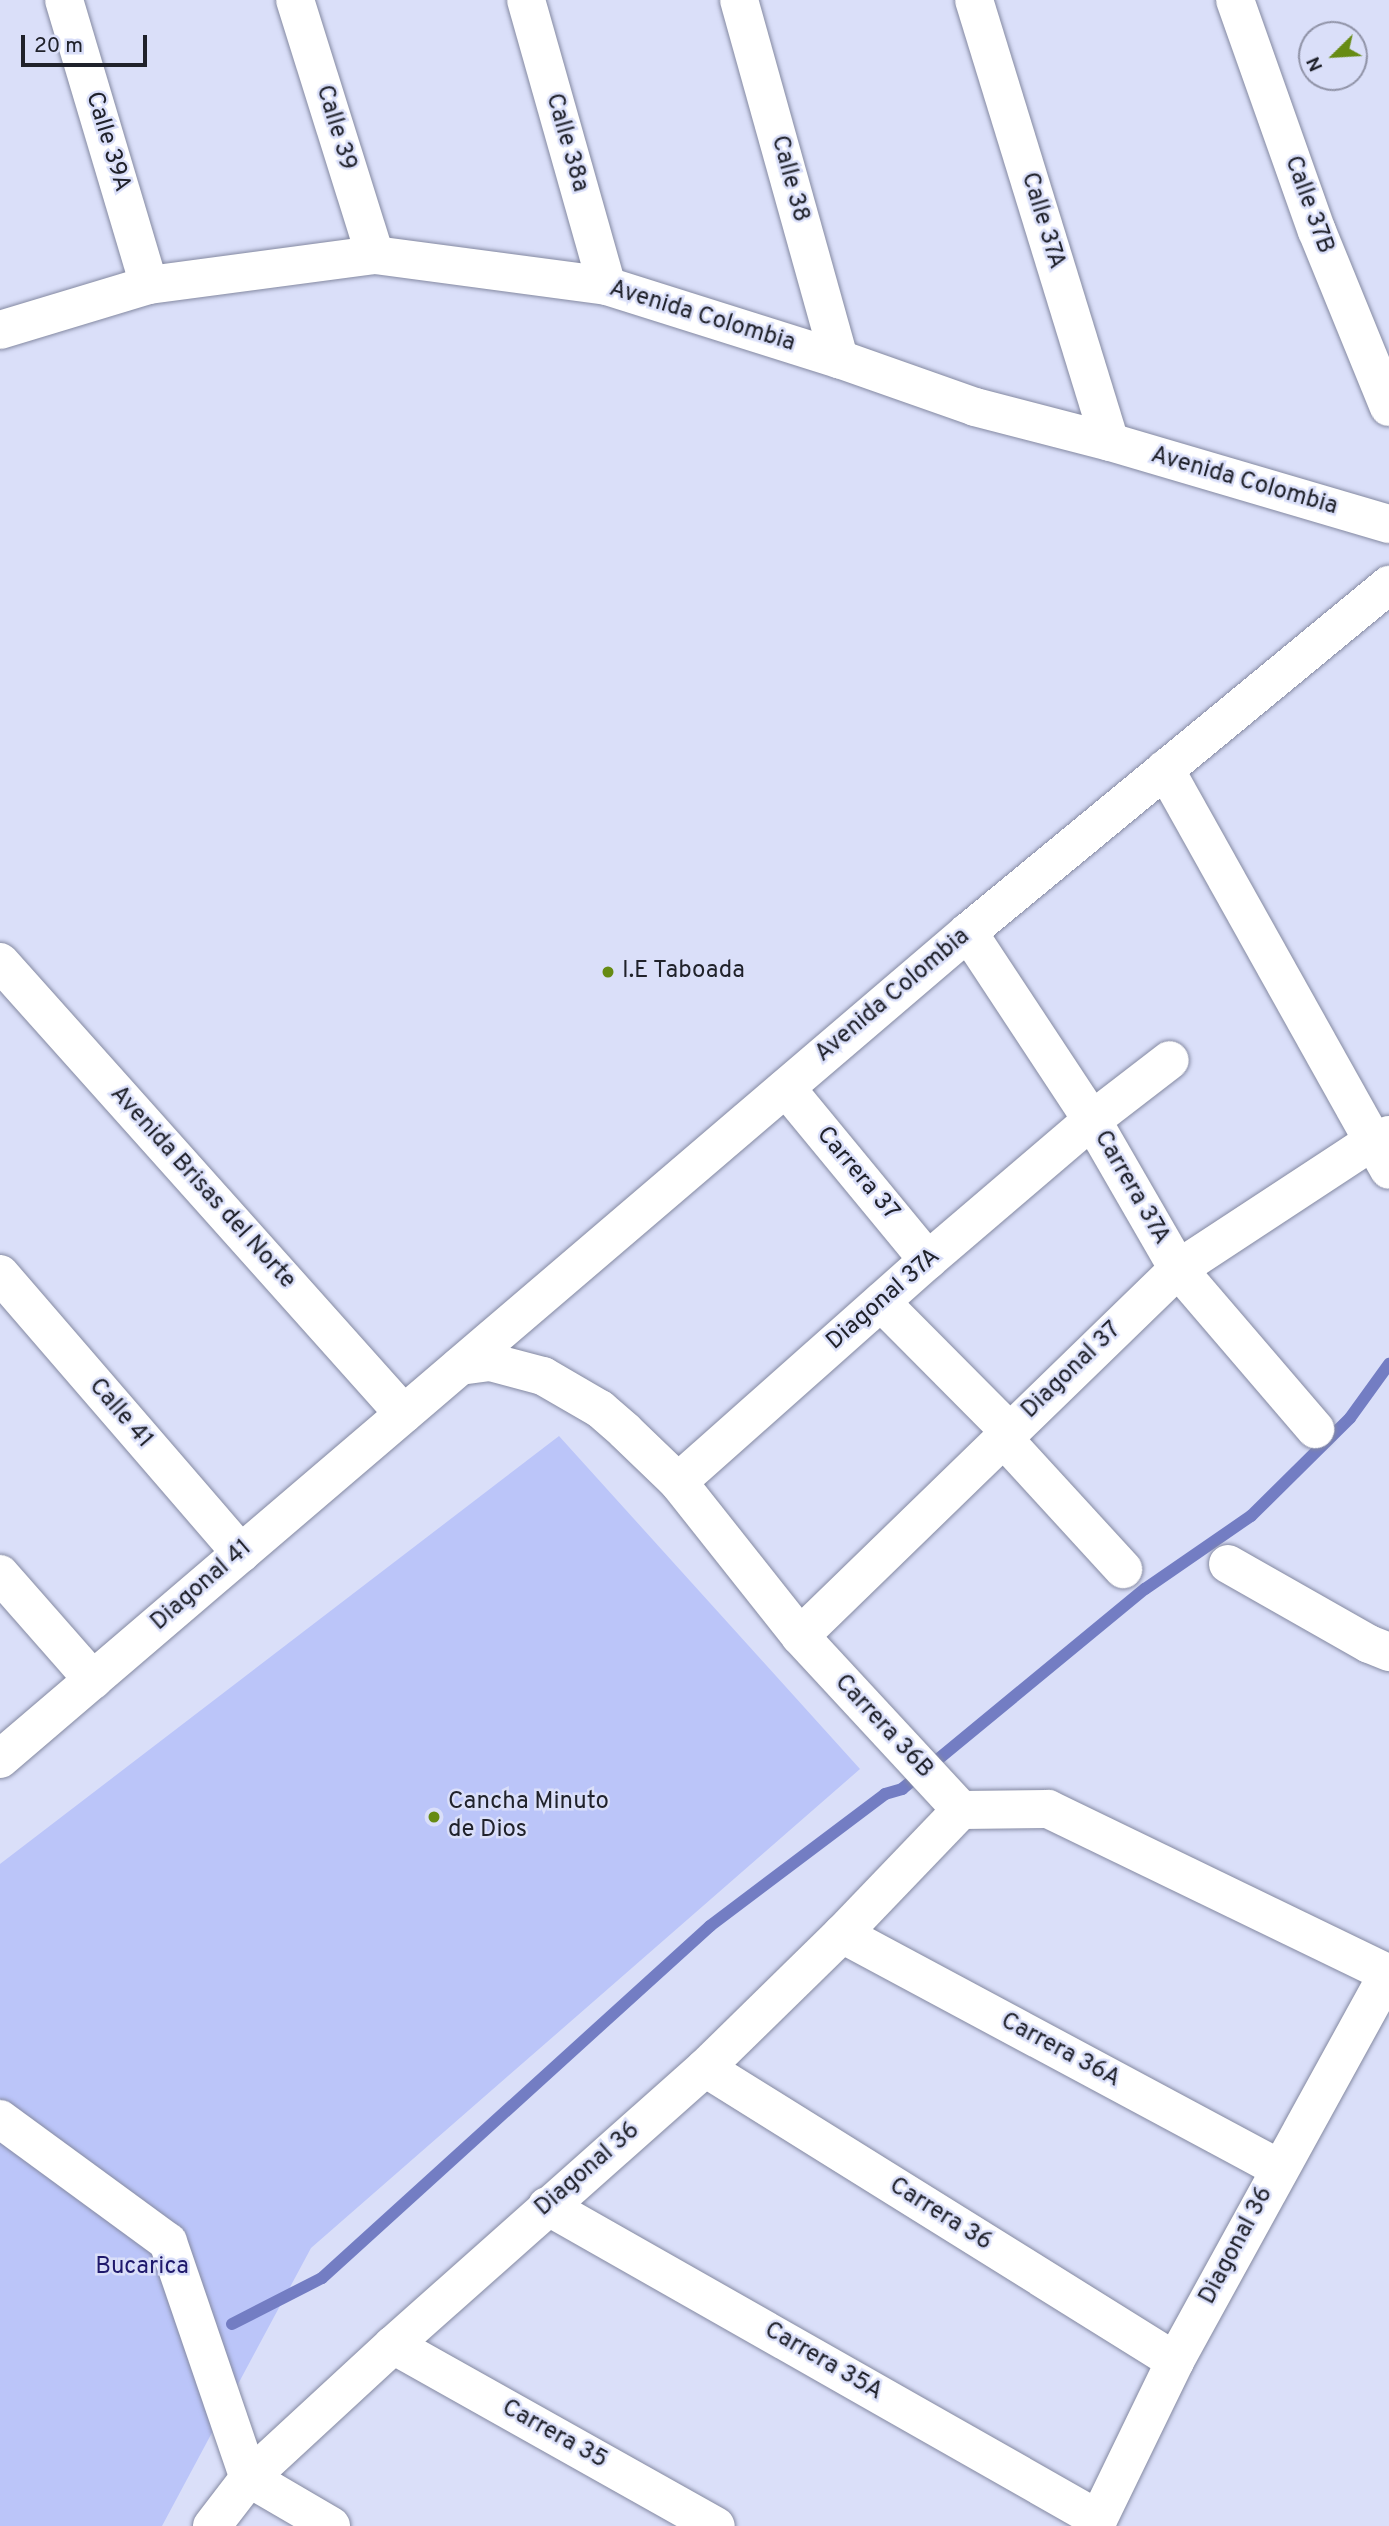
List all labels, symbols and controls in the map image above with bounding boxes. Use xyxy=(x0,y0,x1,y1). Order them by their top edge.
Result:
scale bar xyxy=(24,21,150,65)
north arrow xyxy=(1298,21,1368,91)
text: 20 m xyxy=(34,33,83,60)
text: N xyxy=(1302,53,1329,75)
street label: Calle 39 xyxy=(308,82,362,174)
street label: Calle 39A xyxy=(78,89,136,195)
street label: Calle 38a xyxy=(538,90,594,196)
street label: Calle 38 xyxy=(764,133,814,225)
street label: Calle 37B xyxy=(1277,152,1339,258)
street label: Calle 37A xyxy=(1014,169,1070,273)
street label: Avenida Colombia xyxy=(606,275,798,359)
street label: Avenida Colombia xyxy=(1147,442,1341,522)
street label: Avenida Colombia xyxy=(810,923,976,1069)
place label: I.E Taboada xyxy=(622,958,746,986)
marker: I.E Taboada xyxy=(600,964,616,980)
street label: Avenida Brisas del Norte xyxy=(103,1080,301,1296)
street label: Carrera 37 xyxy=(810,1121,904,1227)
street label: Carrera 37A xyxy=(1087,1126,1175,1250)
street label: Diagonal 37A xyxy=(822,1243,946,1357)
street label: Diagonal 37 xyxy=(1016,1317,1128,1425)
street label: Calle 41 xyxy=(82,1373,158,1455)
street label: Diagonal 41 xyxy=(146,1534,258,1638)
street label: Carrera 36B xyxy=(828,1669,938,1785)
place label: Cancha Minuto de Dios xyxy=(448,1789,609,1845)
marker: Cancha Minuto de Dios xyxy=(426,1809,442,1825)
street label: Carrera 36A xyxy=(995,2007,1125,2095)
street label: Diagonal 36 xyxy=(530,2117,646,2223)
street label: Carrera 36 xyxy=(883,2172,997,2258)
street label: Diagonal 36 xyxy=(1194,2182,1280,2310)
park label: Bucarica xyxy=(95,2254,189,2282)
street label: Carrera 35A xyxy=(759,2317,887,2407)
street label: Carrera 35 xyxy=(496,2394,612,2476)

